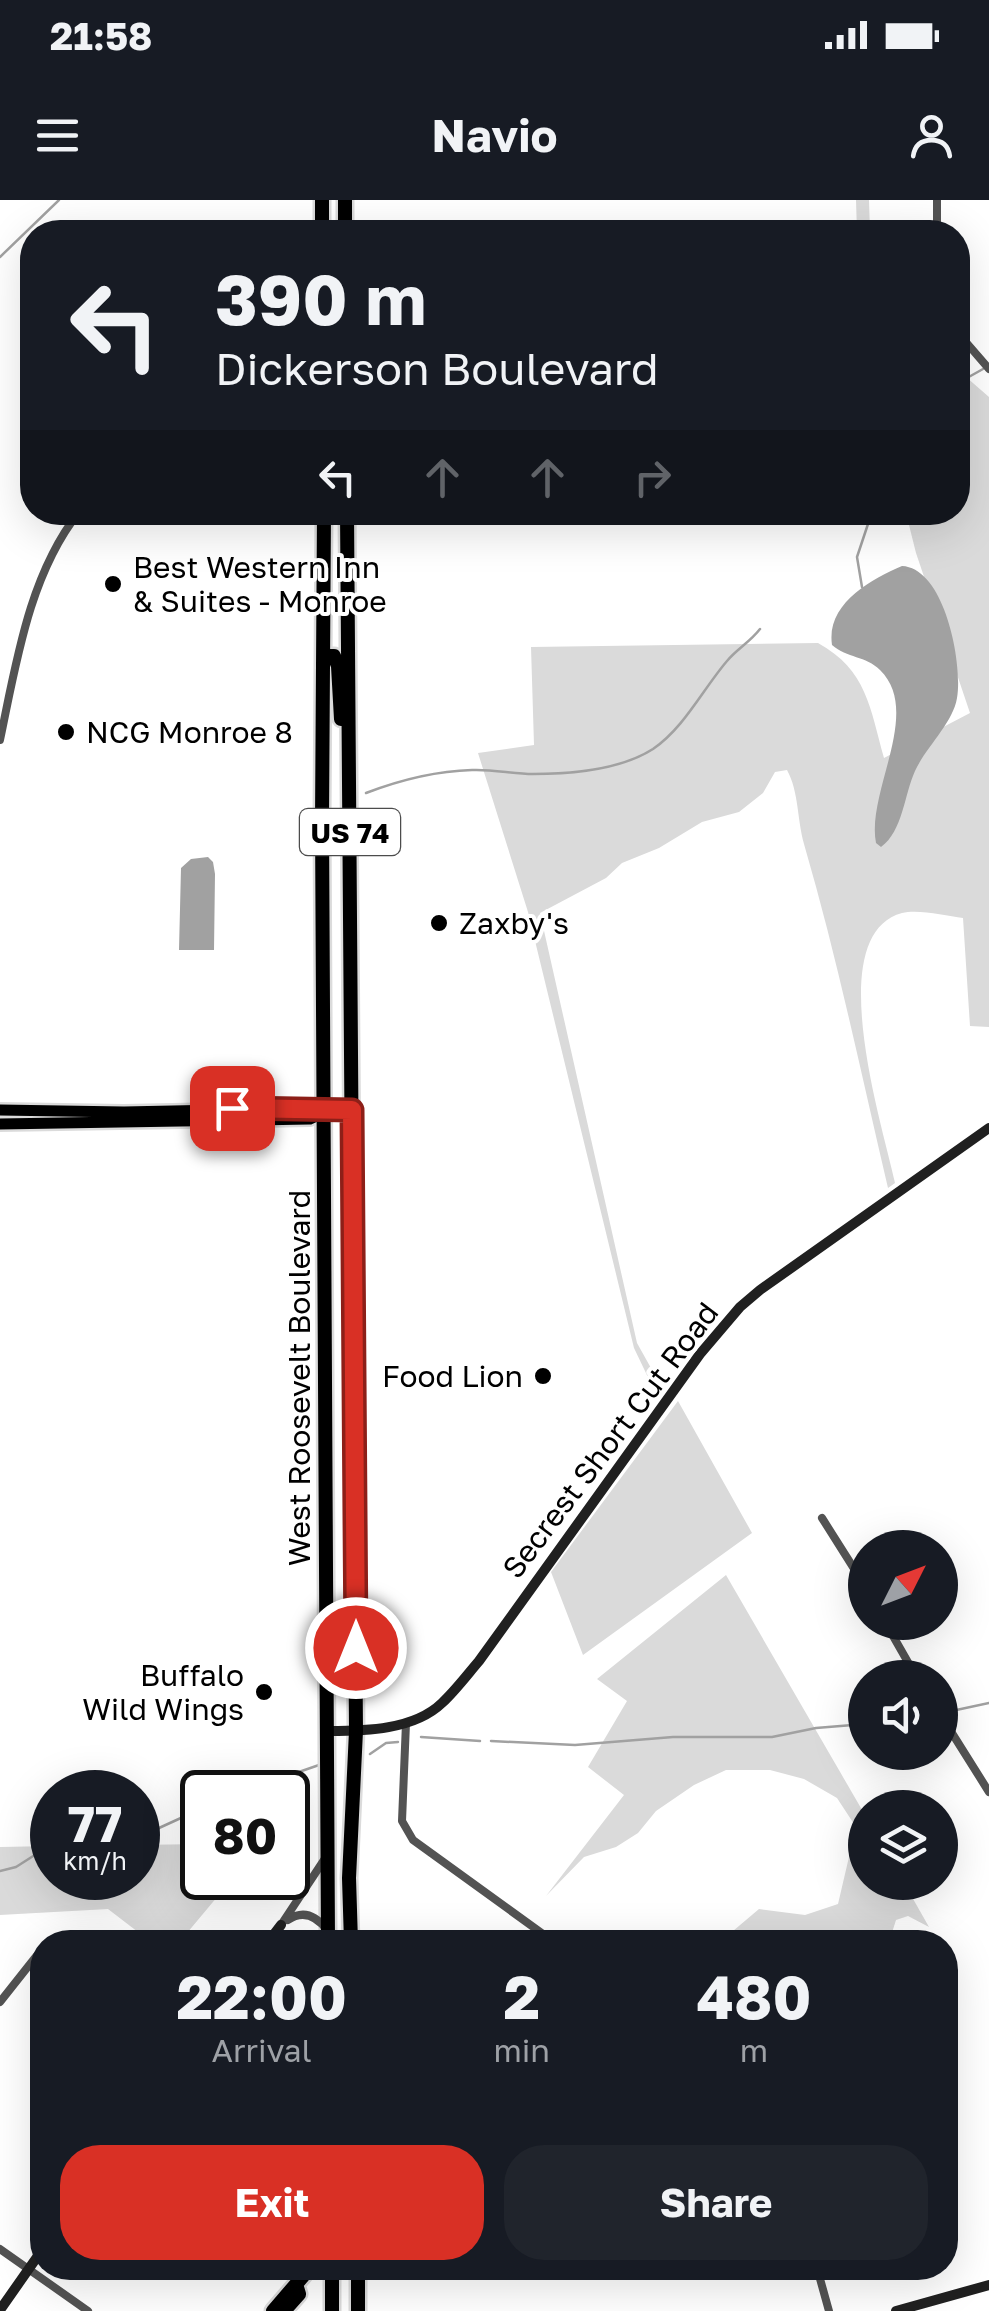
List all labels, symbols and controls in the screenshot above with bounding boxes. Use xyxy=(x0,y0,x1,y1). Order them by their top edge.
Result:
text: 21:58 xyxy=(50,13,152,58)
icon: menu xyxy=(30,108,85,163)
text: Navio xyxy=(432,108,557,162)
icon: person xyxy=(904,108,959,163)
text: 390 m xyxy=(215,256,426,340)
icon: left xyxy=(50,260,180,390)
text: Dickerson Boulevard xyxy=(215,341,659,395)
icon: left xyxy=(310,450,365,505)
icon: ahead xyxy=(415,450,470,505)
icon: ahead xyxy=(520,450,575,505)
icon: right xyxy=(625,450,680,505)
place label: Best Western Inn & Suites - Monroe xyxy=(133,549,387,619)
marker: Best Western Inn & Suites - Monroe xyxy=(102,573,124,595)
place label: NCG Monroe 8 xyxy=(86,714,293,750)
marker: NCG Monroe 8 xyxy=(55,721,77,743)
road number: US 74 xyxy=(300,809,400,855)
place label: Zaxby's xyxy=(459,905,569,941)
marker: Zaxby's xyxy=(428,912,450,934)
pin xyxy=(190,1066,275,1151)
icon: arrive xyxy=(205,1081,260,1136)
street label: West Roosevelt Boulevard xyxy=(281,1190,317,1566)
street label: Secrest Short Cut Road xyxy=(494,1295,726,1585)
place label: Food Lion xyxy=(382,1358,523,1394)
marker: Food Lion xyxy=(532,1365,554,1387)
north arrow xyxy=(848,1530,958,1640)
map controls xyxy=(848,1530,958,1900)
position arrow xyxy=(304,1596,408,1700)
place label: Buffalo Wild Wings xyxy=(82,1657,244,1727)
button: sound xyxy=(848,1660,958,1770)
marker: Buffalo Wild Wings xyxy=(253,1681,275,1703)
speed limit sign: 80 xyxy=(180,1770,310,1900)
button: layers xyxy=(848,1790,958,1900)
text: 77 xyxy=(68,1793,122,1853)
text: km/h xyxy=(63,1845,127,1876)
text: 22:00 xyxy=(177,1960,347,2032)
text: 2 xyxy=(503,1960,540,2032)
text: 480 xyxy=(697,1960,811,2032)
text: Arrival xyxy=(212,2031,312,2069)
text: min xyxy=(493,2031,550,2069)
text: m xyxy=(740,2031,768,2069)
button: Exit xyxy=(60,2145,484,2260)
button: Share xyxy=(504,2145,928,2260)

